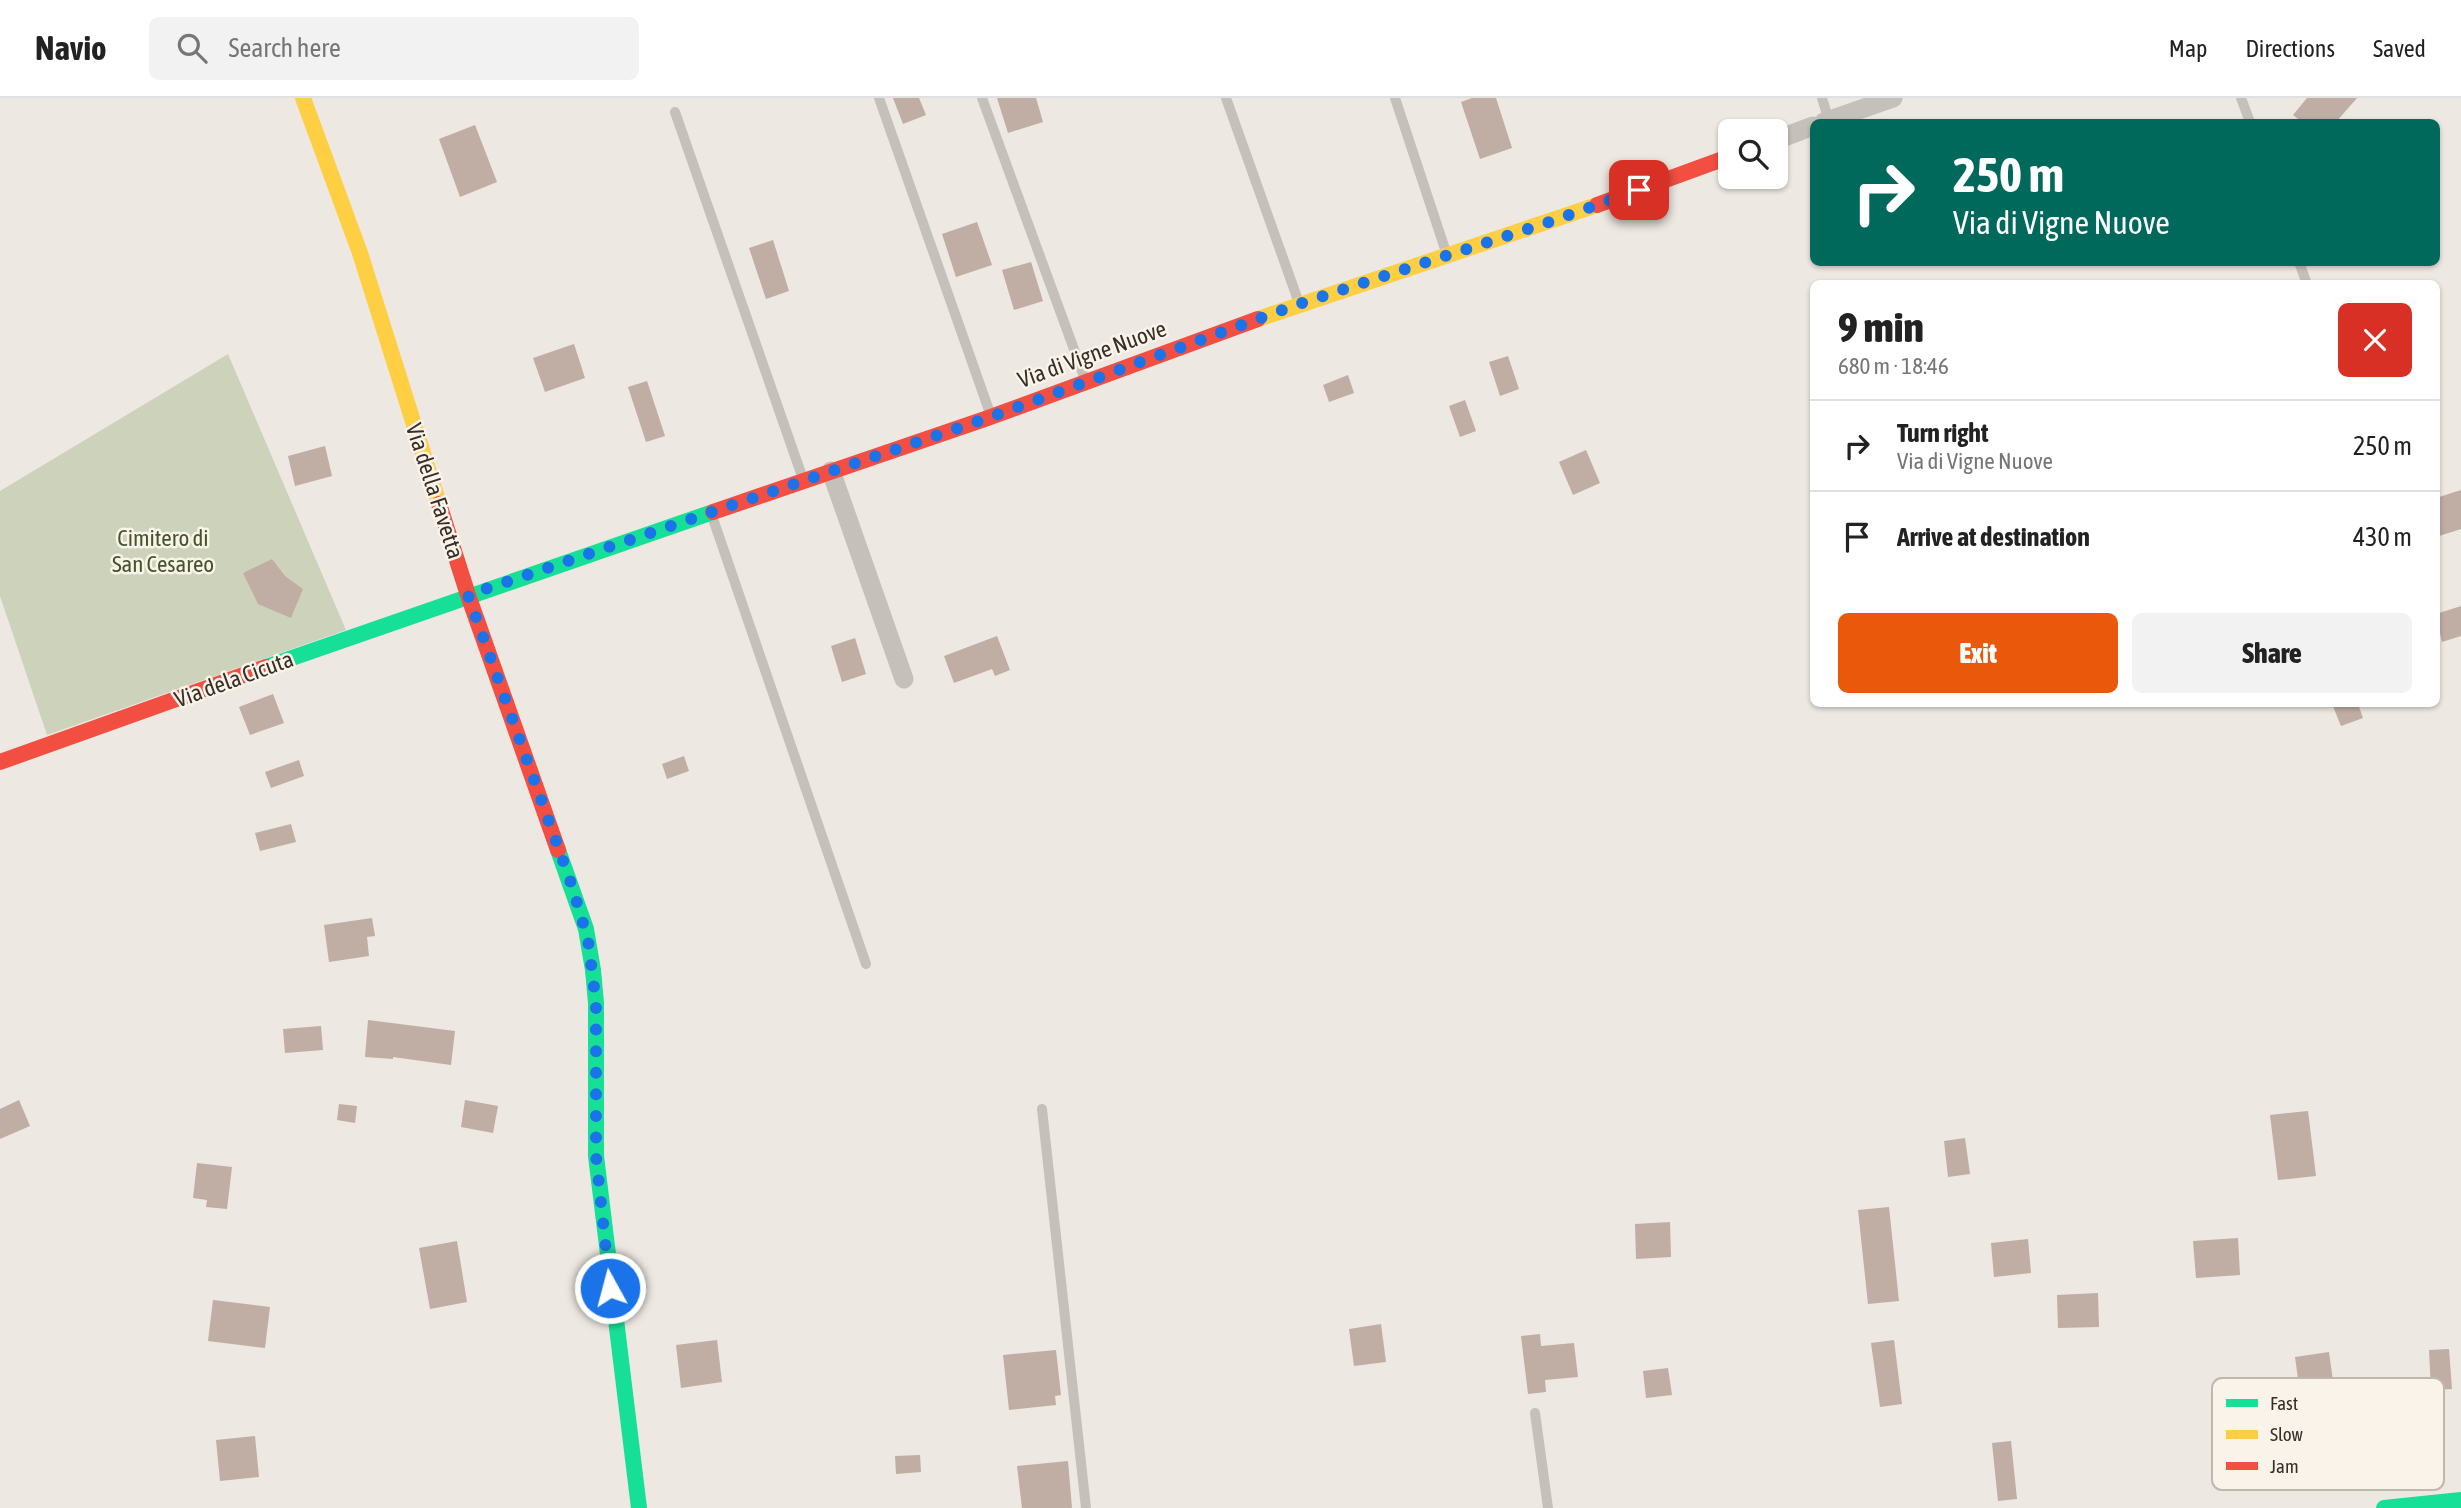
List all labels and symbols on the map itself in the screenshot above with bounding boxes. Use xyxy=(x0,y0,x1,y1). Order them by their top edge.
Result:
pin xyxy=(1609,160,1669,220)
street label: Via di Vigne Nuove xyxy=(1014,315,1170,393)
street label: Via della Favetta xyxy=(401,420,469,562)
park label: Cimitero di San Cesareo xyxy=(112,525,214,577)
street label: Via dela Cicuta xyxy=(171,646,297,712)
position arrow xyxy=(573,1251,647,1325)
legend xyxy=(2212,1378,2444,1490)
text: Fast xyxy=(2270,1392,2298,1414)
text: Slow xyxy=(2270,1423,2304,1445)
text: Jam xyxy=(2270,1455,2299,1477)

